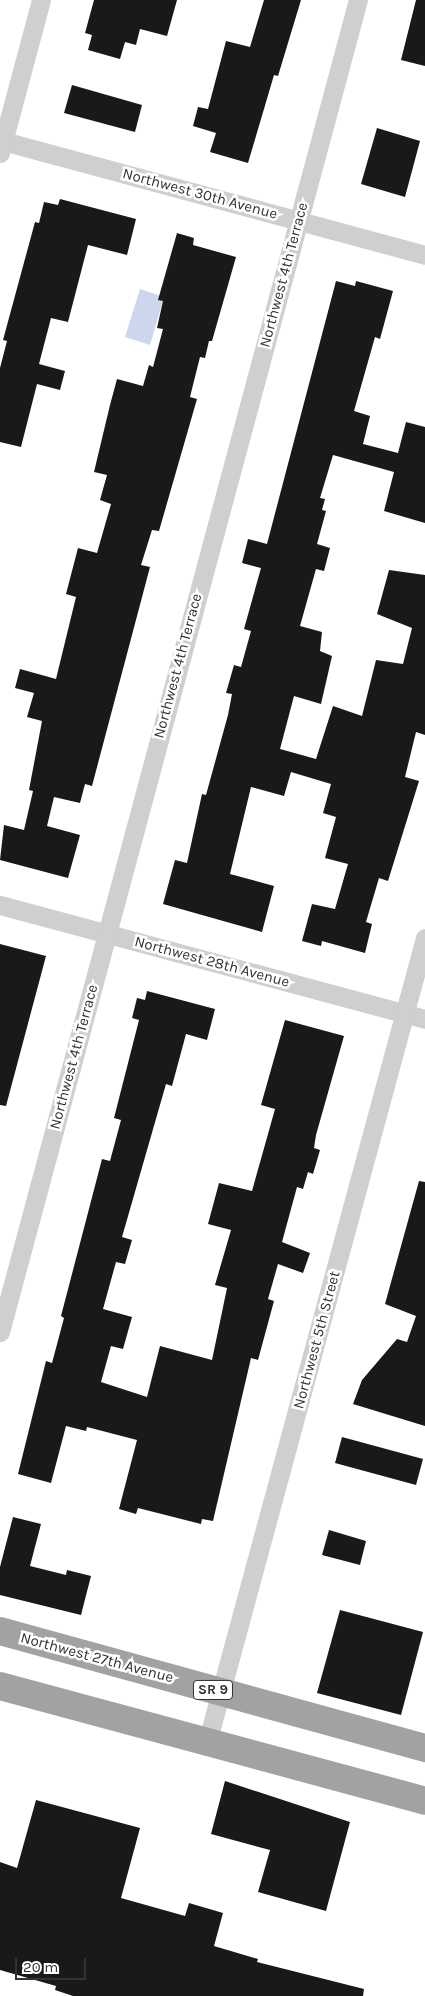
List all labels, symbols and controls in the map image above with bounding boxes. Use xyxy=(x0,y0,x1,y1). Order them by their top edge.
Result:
street label: Northwest 30th Avenue xyxy=(121,165,279,223)
street label: Northwest 4th Terrace xyxy=(256,200,312,350)
street label: Northwest 4th Terrace xyxy=(150,591,206,741)
street label: Northwest 28th Avenue xyxy=(133,933,291,991)
street label: Northwest 4th Terrace xyxy=(46,982,102,1132)
street label: Northwest 5th Street xyxy=(290,1269,344,1411)
street label: Northwest 27th Avenue xyxy=(19,1629,175,1687)
road number: SR 9 xyxy=(192,1678,234,1702)
scale bar xyxy=(18,1948,89,1980)
text: 20 m xyxy=(23,1958,58,1976)

